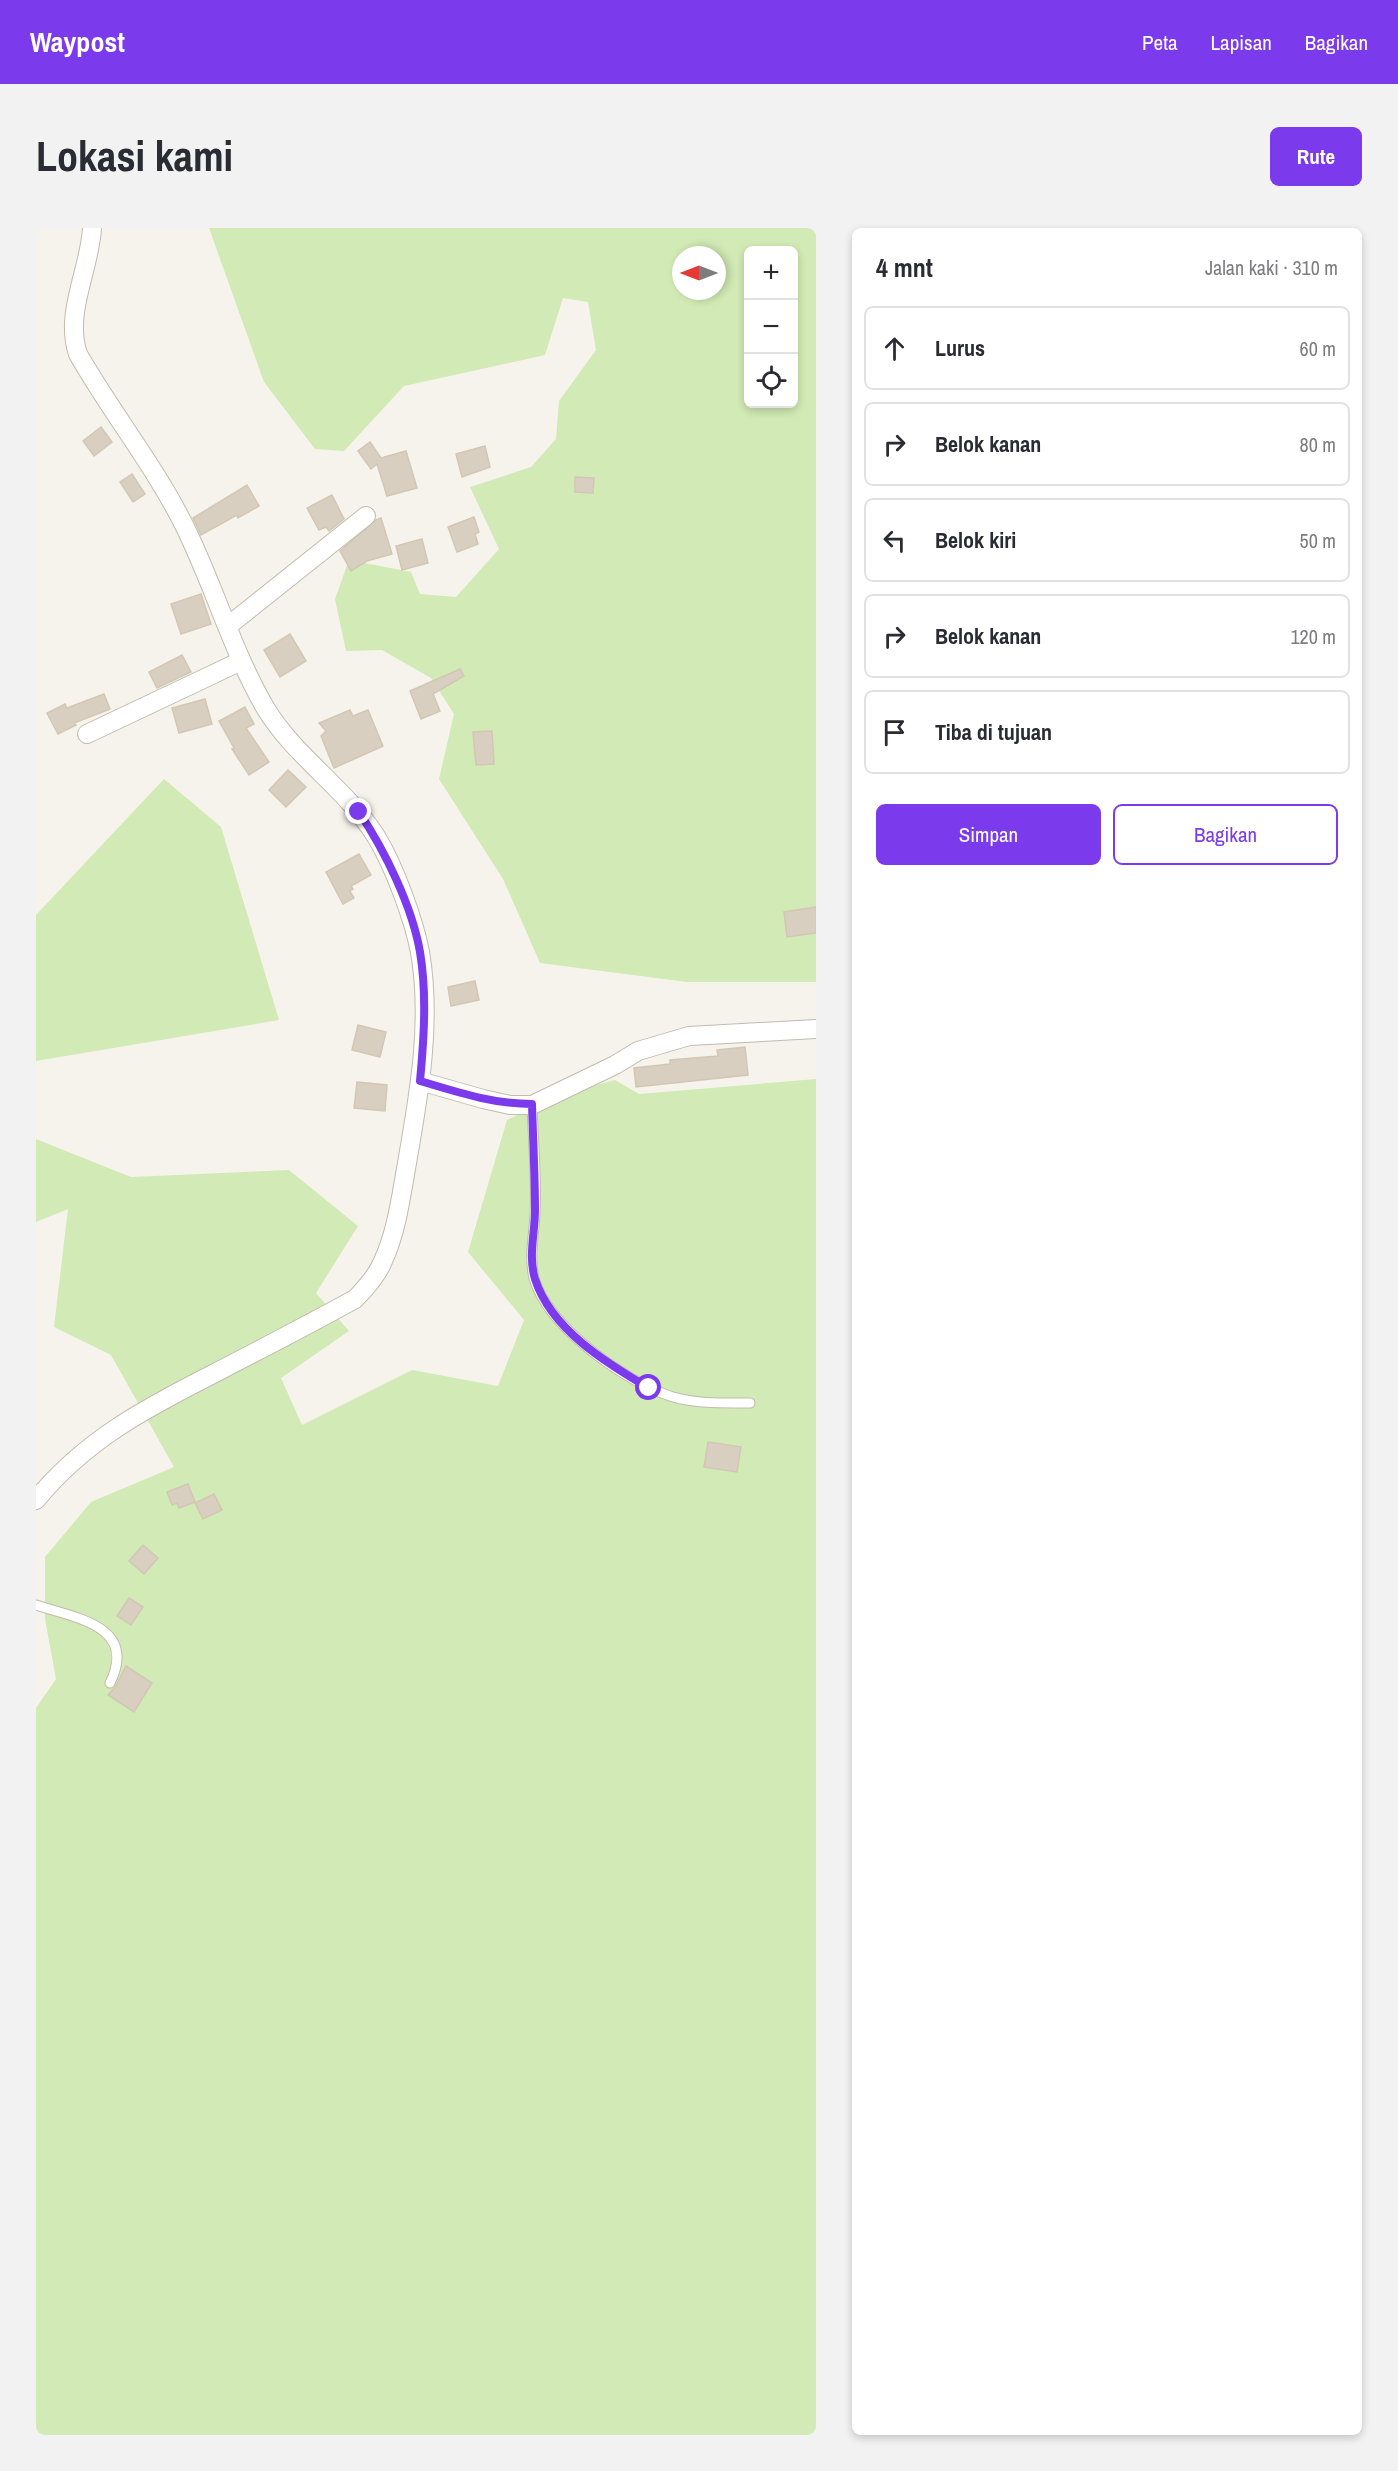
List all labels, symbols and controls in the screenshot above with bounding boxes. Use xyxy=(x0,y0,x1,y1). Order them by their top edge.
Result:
text: Waypost xyxy=(30,23,125,61)
text: Peta xyxy=(1142,28,1178,57)
text: Lapisan xyxy=(1211,28,1272,57)
text: Bagikan xyxy=(1305,28,1368,57)
button: Rute xyxy=(1270,127,1362,186)
text: Lokasi kami xyxy=(36,128,233,184)
north arrow xyxy=(672,246,726,300)
map controls xyxy=(744,246,798,408)
button: + xyxy=(744,246,798,300)
text: 4 mnt xyxy=(876,250,933,285)
text: Jalan kaki · 310 m xyxy=(1205,254,1338,281)
button: − xyxy=(744,300,798,354)
icon: ahead xyxy=(878,332,911,365)
text: Lurus xyxy=(935,333,985,363)
text: 60 m xyxy=(1300,335,1336,362)
button: locate xyxy=(744,354,798,408)
icon: right xyxy=(878,428,911,461)
text: Belok kanan xyxy=(935,429,1041,459)
text: 80 m xyxy=(1300,431,1336,458)
icon: left xyxy=(878,524,911,557)
text: Belok kiri xyxy=(935,525,1016,555)
text: 50 m xyxy=(1300,527,1336,554)
icon: right xyxy=(878,620,911,653)
text: Belok kanan xyxy=(935,621,1041,651)
text: 120 m xyxy=(1290,623,1336,650)
icon: arrive xyxy=(878,716,911,749)
text: Tiba di tujuan xyxy=(935,717,1052,747)
route end xyxy=(345,798,371,824)
button: Simpan xyxy=(876,804,1101,865)
button: Bagikan xyxy=(1113,804,1338,865)
route start xyxy=(635,1374,661,1400)

